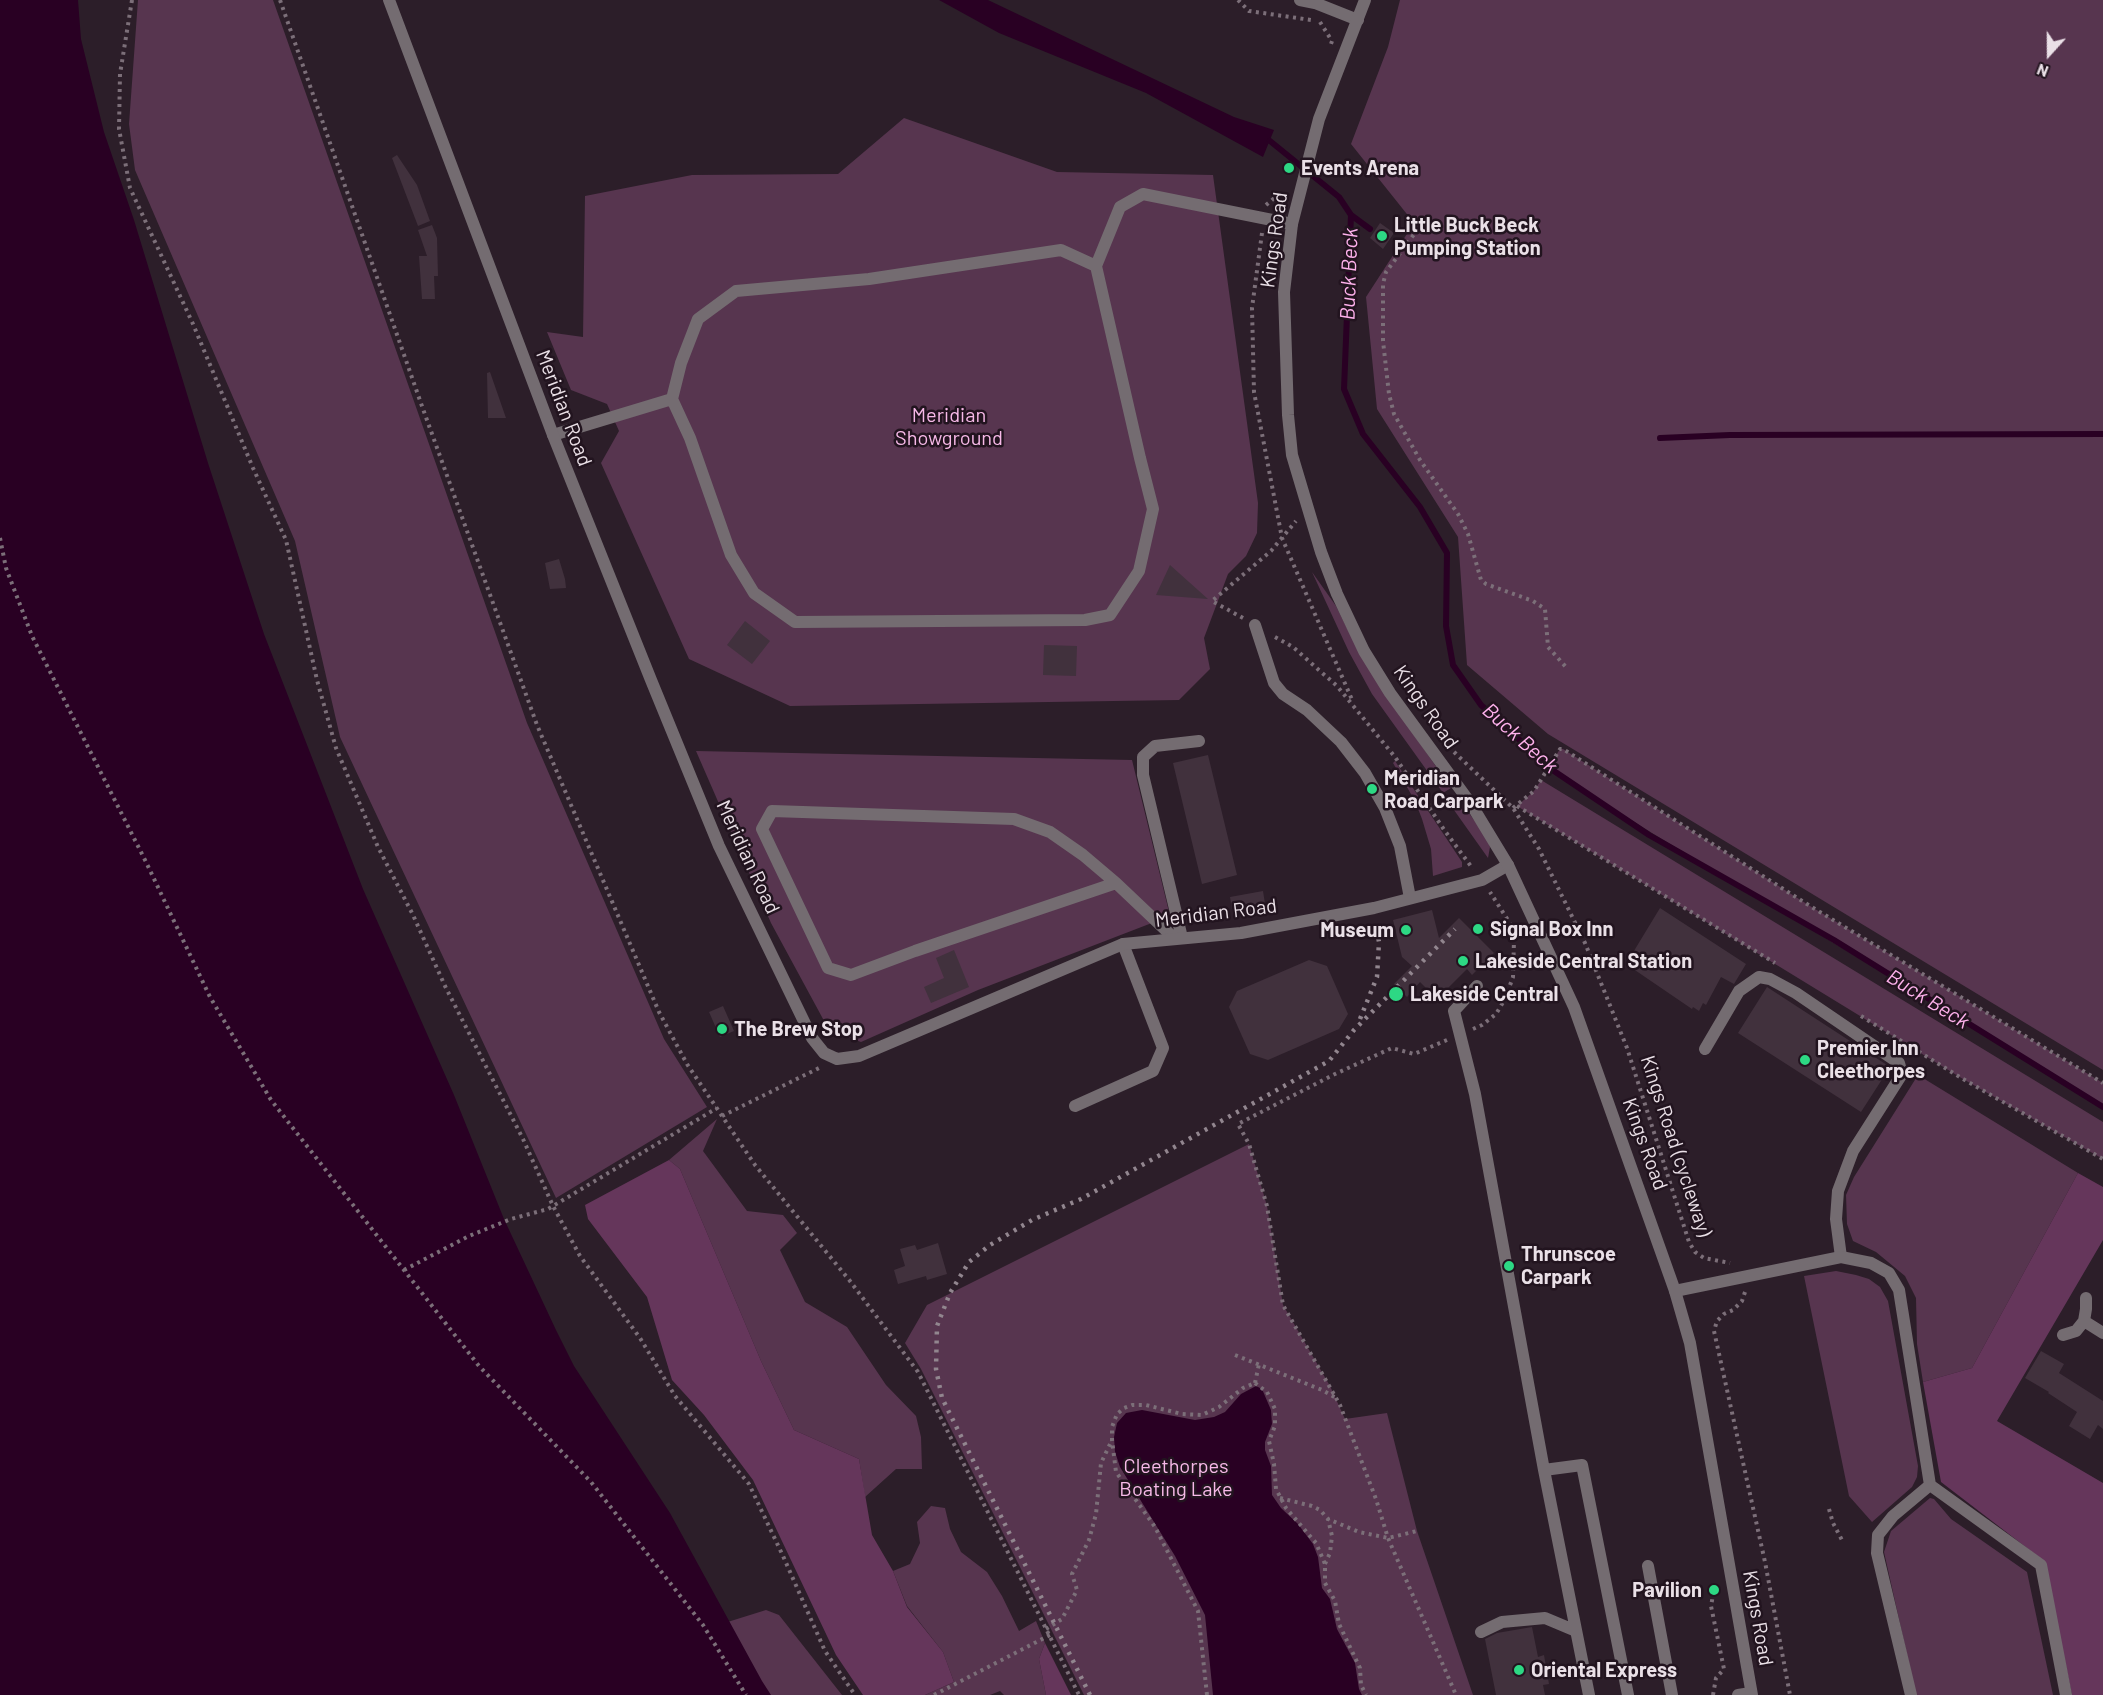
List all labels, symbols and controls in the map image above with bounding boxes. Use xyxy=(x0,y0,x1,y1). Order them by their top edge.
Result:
north arrow xyxy=(2019,24,2079,84)
text: N xyxy=(2034,60,2051,82)
place label: Events Arena xyxy=(1301,156,1419,180)
marker: Events Arena xyxy=(1282,161,1296,175)
street label: Kings Road xyxy=(1255,191,1293,289)
place label: Little Buck Beck Pumping Station xyxy=(1394,213,1541,260)
water label: Buck Beck xyxy=(1335,227,1363,321)
marker: Little Buck Beck Pumping Station xyxy=(1375,229,1389,243)
street label: Meridian Road xyxy=(531,346,597,470)
park label: Meridian Showground xyxy=(895,403,1003,450)
street label: Kings Road xyxy=(1388,661,1464,753)
water label: Buck Beck xyxy=(1477,698,1563,778)
place label: Meridian Road Carpark xyxy=(1384,766,1504,813)
marker: Meridian Road Carpark xyxy=(1365,782,1379,796)
street label: Meridian Road xyxy=(711,796,785,918)
street label: Meridian Road xyxy=(1154,894,1278,932)
place label: Signal Box Inn xyxy=(1490,917,1613,941)
place label: Museum xyxy=(1320,918,1394,942)
marker: Signal Box Inn xyxy=(1471,922,1485,936)
marker: Museum xyxy=(1399,923,1413,937)
place label: Lakeside Central Station xyxy=(1475,949,1692,973)
marker: Lakeside Central Station xyxy=(1456,954,1470,968)
water label: Buck Beck xyxy=(1882,964,1974,1034)
place label: Lakeside Central xyxy=(1410,982,1558,1006)
marker: Lakeside Central xyxy=(1387,985,1405,1003)
place label: The Brew Stop xyxy=(734,1017,863,1041)
marker: The Brew Stop xyxy=(715,1022,729,1036)
place label: Premier Inn Cleethorpes xyxy=(1817,1036,1925,1083)
street label: Kings Road (cycleway) xyxy=(1635,1052,1717,1240)
marker: Premier Inn Cleethorpes xyxy=(1798,1053,1812,1067)
street label: Kings Road xyxy=(1617,1095,1673,1193)
place label: Thrunscoe Carpark xyxy=(1521,1242,1616,1289)
marker: Thrunscoe Carpark xyxy=(1502,1259,1516,1273)
park label: Cleethorpes Boating Lake xyxy=(1119,1454,1233,1501)
street label: Kings Road xyxy=(1738,1568,1778,1668)
place label: Pavilion xyxy=(1632,1578,1702,1602)
marker: Pavilion xyxy=(1707,1583,1721,1597)
place label: Oriental Express xyxy=(1531,1658,1677,1682)
marker: Oriental Express xyxy=(1512,1663,1526,1677)

